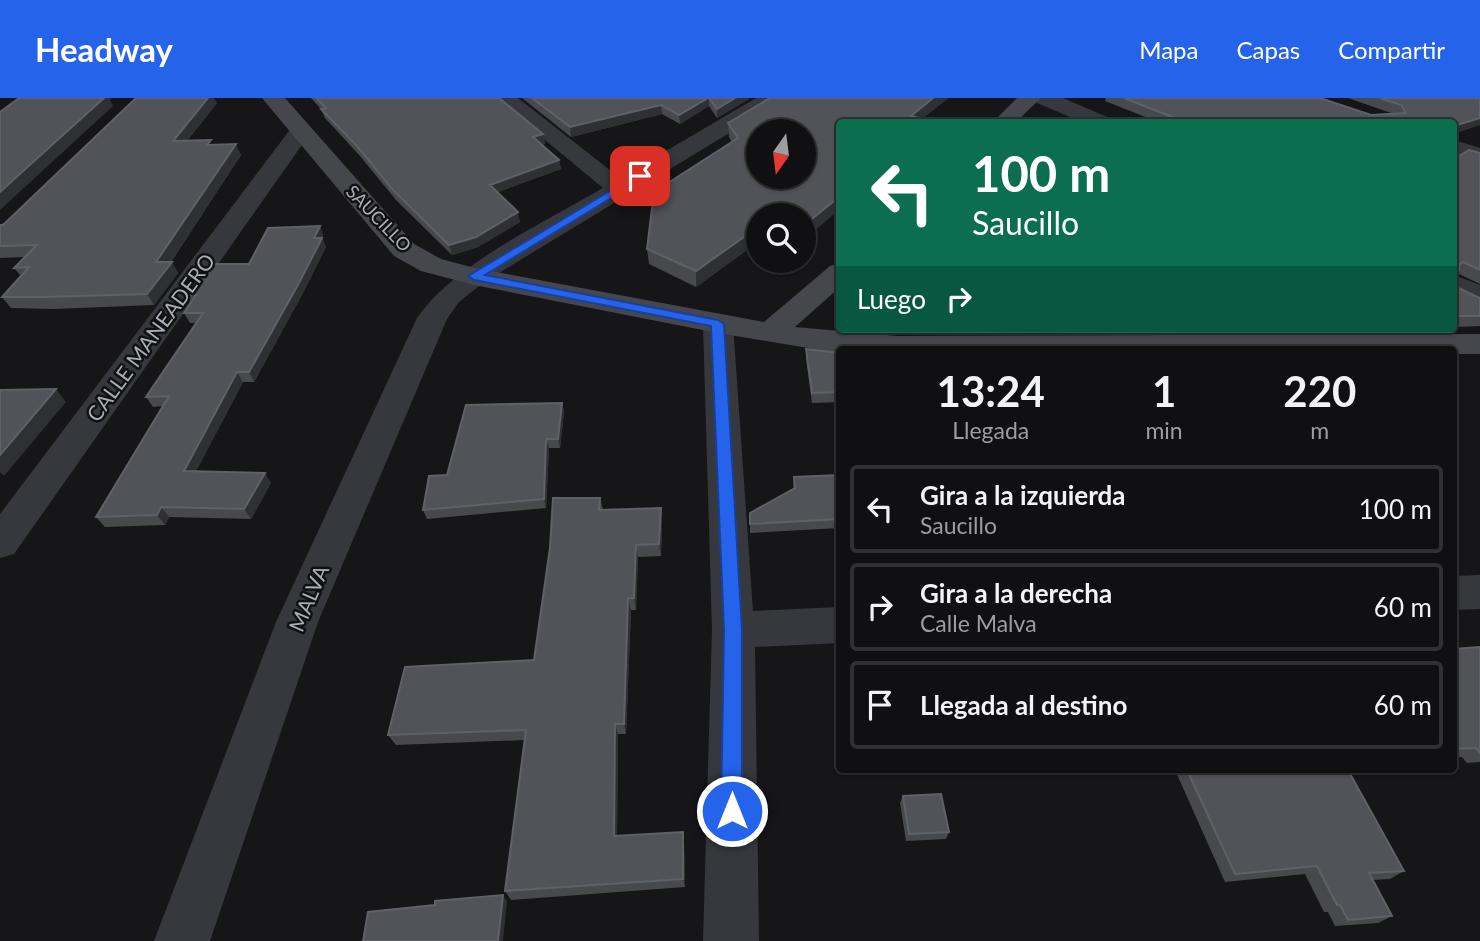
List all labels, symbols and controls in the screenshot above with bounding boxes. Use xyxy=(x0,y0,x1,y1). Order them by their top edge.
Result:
text: Headway xyxy=(35,29,173,69)
text: Mapa xyxy=(1139,35,1198,64)
text: Capas xyxy=(1236,35,1300,64)
text: Compartir xyxy=(1338,35,1445,64)
north arrow xyxy=(746,119,816,189)
map controls xyxy=(746,119,816,273)
text: 100 m xyxy=(972,144,1110,202)
pin xyxy=(610,146,670,206)
icon: left xyxy=(857,147,948,238)
icon: arrive xyxy=(621,157,659,195)
street label: SAUCILLO xyxy=(342,180,416,256)
button: search xyxy=(746,203,816,273)
text: Saucillo xyxy=(972,203,1079,242)
street label: CALLE MANEADERO xyxy=(81,248,219,426)
icon: right xyxy=(940,280,978,318)
text: Luego xyxy=(857,283,926,315)
text: 13:24 xyxy=(937,366,1045,416)
text: 1 xyxy=(1152,366,1176,416)
text: 220 xyxy=(1283,366,1356,416)
text: Llegada xyxy=(952,416,1029,444)
text: min xyxy=(1145,416,1183,444)
text: m xyxy=(1310,416,1329,444)
text: Gira a la izquierda xyxy=(920,479,1126,511)
icon: left xyxy=(861,490,899,528)
text: 100 m xyxy=(1359,493,1432,525)
text: Saucillo xyxy=(920,511,997,539)
street label: MALVA xyxy=(283,560,333,635)
text: Gira a la derecha xyxy=(920,577,1112,609)
icon: right xyxy=(861,588,899,626)
text: 60 m xyxy=(1374,591,1432,623)
text: Calle Malva xyxy=(920,609,1037,637)
icon: arrive xyxy=(861,686,899,724)
text: Llegada al destino xyxy=(920,689,1127,721)
text: 60 m xyxy=(1374,689,1432,721)
position arrow xyxy=(695,774,769,848)

